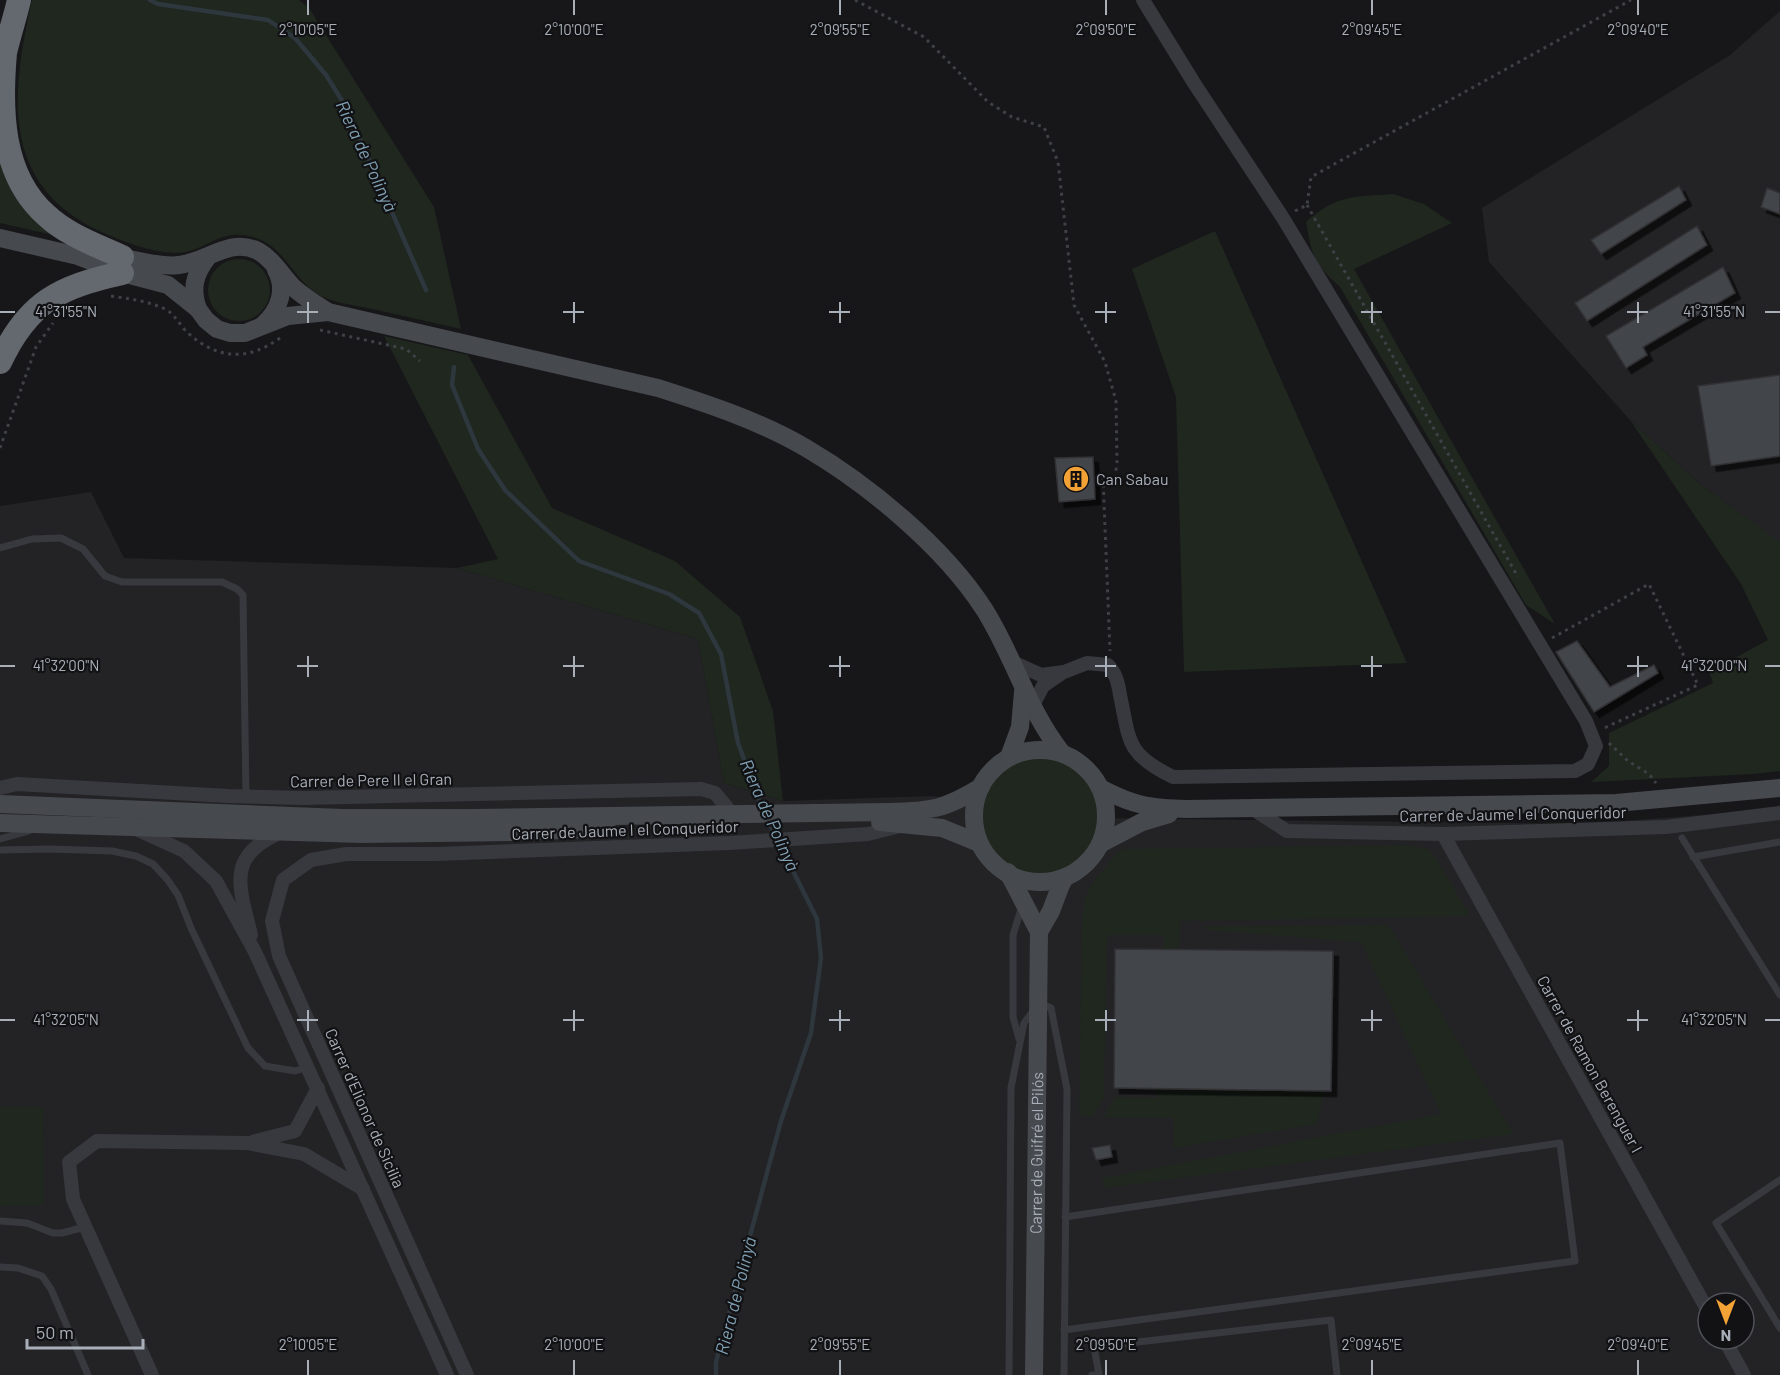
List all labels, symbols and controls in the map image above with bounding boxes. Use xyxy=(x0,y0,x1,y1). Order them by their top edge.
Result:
text: 2°10'05"E xyxy=(279,20,337,38)
text: 2°10'00"E xyxy=(544,20,604,38)
text: 2°09'55"E xyxy=(810,20,870,38)
text: 2°09'50"E xyxy=(1075,20,1137,38)
text: 2°09'45"E xyxy=(1342,20,1402,38)
text: 2°09'40"E xyxy=(1607,20,1669,38)
water label: Riera de Polinyà xyxy=(332,97,402,215)
text: 41°31'55"N xyxy=(35,302,97,320)
text: 41°31'55"N xyxy=(1683,302,1745,320)
building icon: Can Sabau xyxy=(1061,464,1091,494)
place label: Can Sabau xyxy=(1096,469,1169,488)
text: 41°32'00"N xyxy=(33,656,99,674)
text: 41°32'00"N xyxy=(1681,656,1747,674)
water label: Riera de Polinyà xyxy=(735,755,804,874)
street label: Carrer de Pere II el Gran xyxy=(290,769,452,790)
street label: Carrer de Jaume I el Conqueridor xyxy=(1399,802,1627,825)
street label: Carrer de Jaume I el Conqueridor xyxy=(511,816,739,843)
street label: Carrer de Ramon Berenguer I xyxy=(1534,972,1647,1156)
text: 41°32'05"N xyxy=(33,1010,99,1028)
text: 41°32'05"N xyxy=(1681,1010,1747,1028)
street label: Carrer d'Elionor de Sicilia xyxy=(322,1025,409,1190)
street label: Carrer de Guifré el Pilós xyxy=(1026,1072,1046,1234)
water label: Riera de Polinyà xyxy=(710,1235,760,1357)
north arrow xyxy=(1696,1291,1756,1351)
scale bar xyxy=(27,1312,142,1350)
text: 50 m xyxy=(36,1321,74,1343)
text: N xyxy=(1721,1327,1731,1346)
text: 2°10'05"E xyxy=(279,1335,337,1353)
text: 2°10'00"E xyxy=(544,1335,604,1353)
text: 2°09'55"E xyxy=(810,1335,870,1353)
text: 2°09'50"E xyxy=(1075,1335,1137,1353)
text: 2°09'45"E xyxy=(1342,1335,1402,1353)
text: 2°09'40"E xyxy=(1607,1335,1669,1353)

